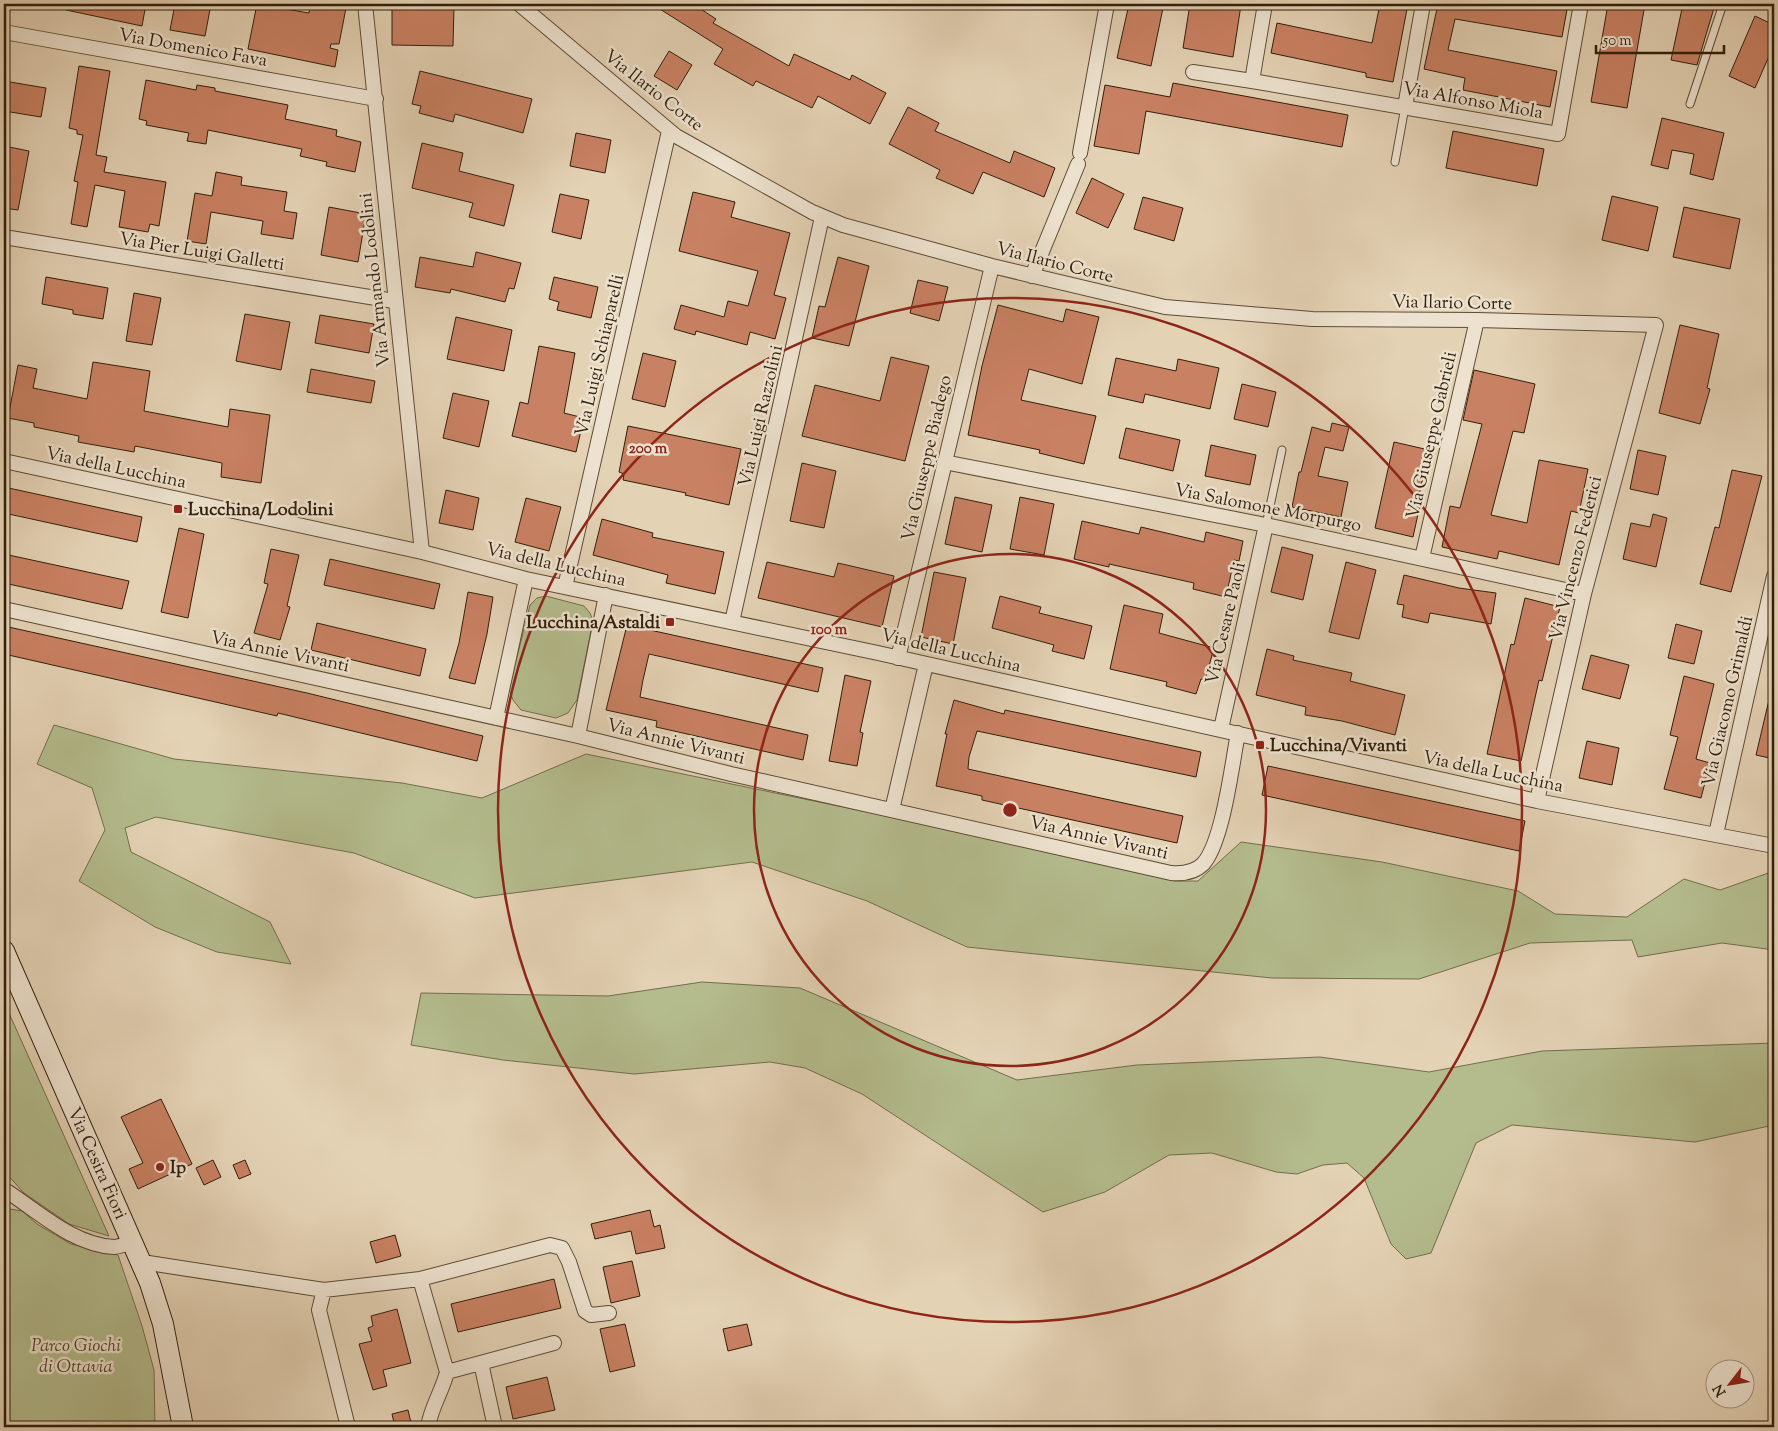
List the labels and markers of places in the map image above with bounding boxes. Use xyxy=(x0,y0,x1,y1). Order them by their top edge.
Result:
place label: Lucchina/Lodolini xyxy=(188,498,334,524)
marker: Lucchina/Lodolini xyxy=(172,503,184,515)
place label: Lucchina/Astaldi xyxy=(526,611,661,637)
marker: Lucchina/Astaldi xyxy=(664,616,676,628)
place label: Lucchina/Vivanti xyxy=(1270,734,1408,760)
marker: Lucchina/Vivanti xyxy=(1254,739,1266,751)
centre of rings xyxy=(1001,801,1019,819)
place label: Ip xyxy=(170,1156,186,1182)
marker: Ip xyxy=(154,1161,166,1173)

